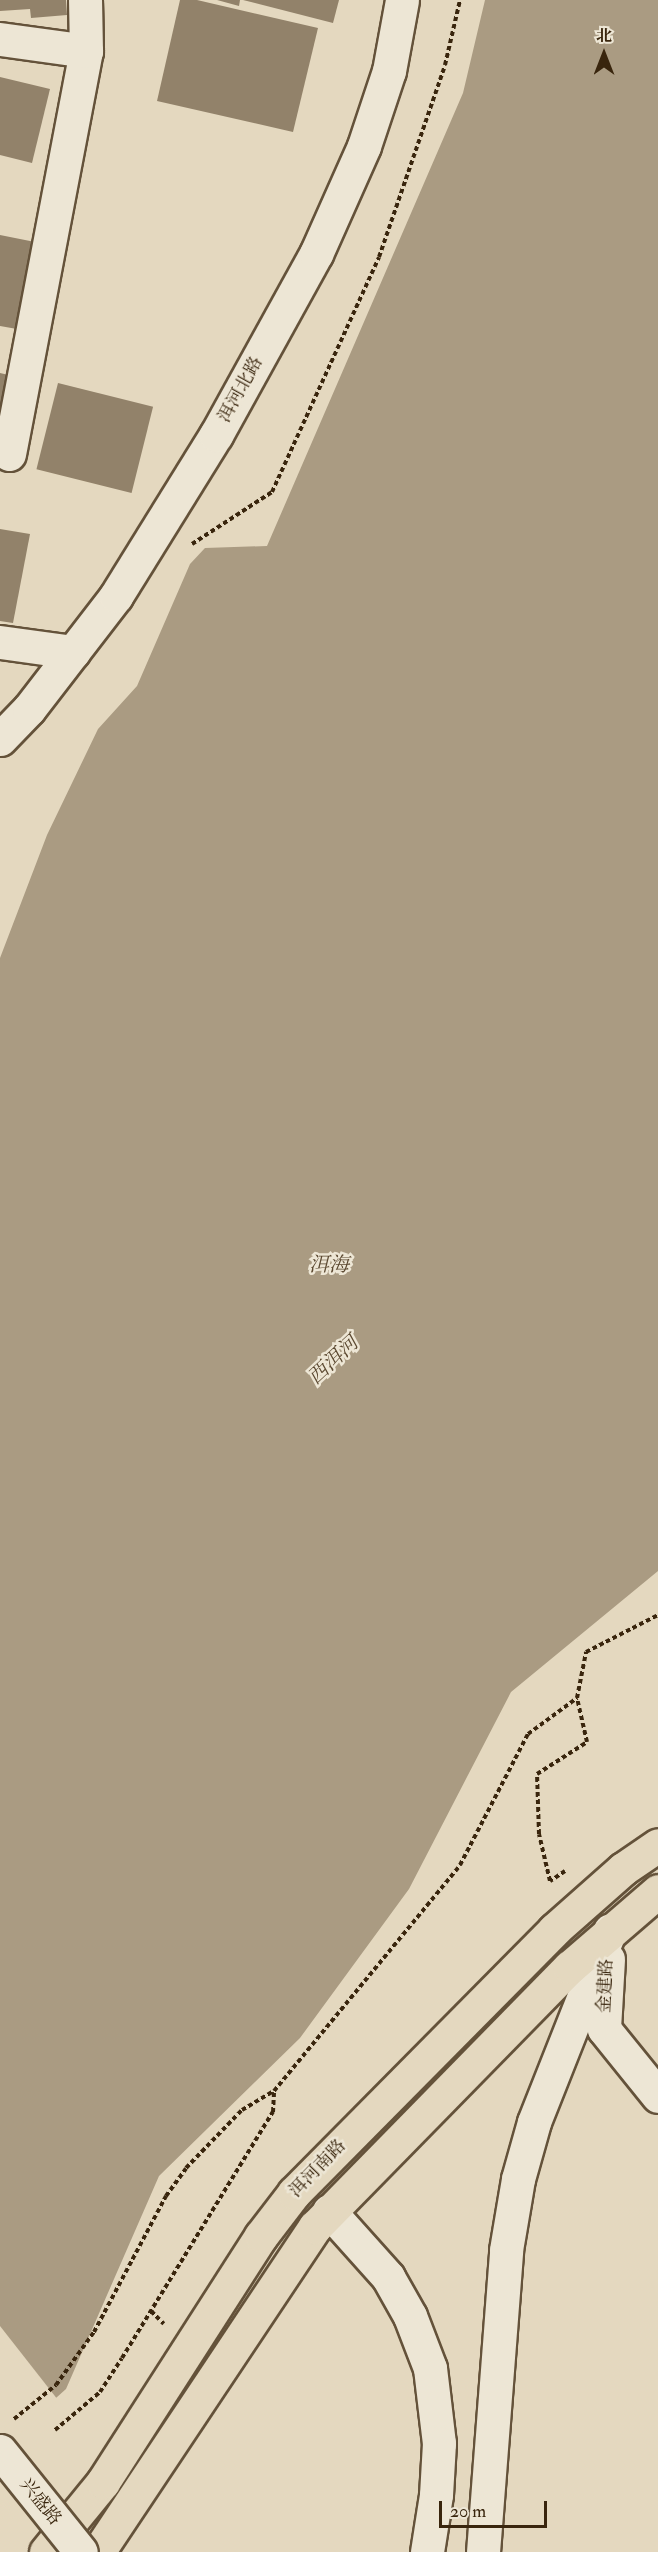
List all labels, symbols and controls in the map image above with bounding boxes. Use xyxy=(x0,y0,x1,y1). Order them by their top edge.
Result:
north arrow xyxy=(574,24,634,84)
text: 北 xyxy=(596,26,612,46)
street label: 洱河北路 xyxy=(214,353,268,427)
water label: 洱海 xyxy=(309,1252,349,1276)
water label: 西洱河 xyxy=(303,1331,363,1389)
street label: 金建路 xyxy=(594,1958,618,2014)
street label: 洱河南路 xyxy=(285,2136,351,2202)
street label: 兴盛路 xyxy=(15,2474,65,2530)
scale bar xyxy=(442,2489,550,2527)
text: 20 m xyxy=(450,2500,486,2523)

